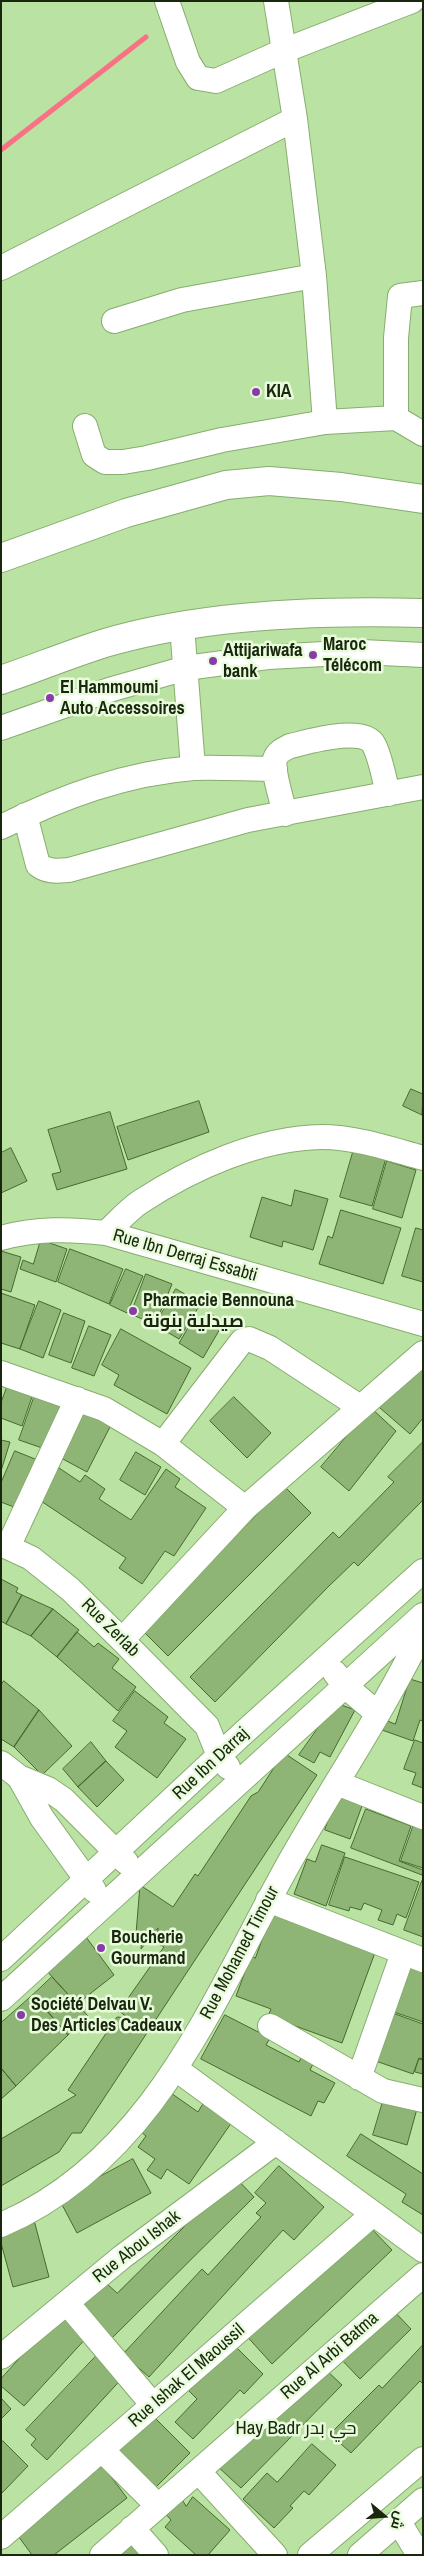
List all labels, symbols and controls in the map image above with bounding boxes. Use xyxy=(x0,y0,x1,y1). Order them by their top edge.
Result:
place label: KIA xyxy=(266,381,291,403)
marker: KIA xyxy=(250,386,262,398)
place label: Maroc Télécom xyxy=(323,634,382,676)
place label: Attijariwafa bank xyxy=(223,640,303,682)
marker: Maroc Télécom xyxy=(307,649,319,661)
marker: Attijariwafa bank xyxy=(207,655,219,667)
place label: El Hammoumi Auto Accessoires xyxy=(60,677,185,720)
marker: El Hammoumi Auto Accessoires xyxy=(44,692,56,704)
street label: Rue Ibn Derraj Essabti xyxy=(110,1225,260,1287)
place label: Pharmacie Bennouna صيدلية بنونة xyxy=(143,1290,294,1332)
marker: Pharmacie Bennouna صيدلية بنونة xyxy=(127,1305,139,1317)
street label: Rue ZerIab xyxy=(76,1594,144,1662)
street label: Rue Ibn Darraj xyxy=(169,1723,253,1805)
street label: Rue Mohamed Timour xyxy=(196,1883,284,2023)
place label: Boucherie Gourmand xyxy=(111,1927,186,1970)
marker: Boucherie Gourmand xyxy=(95,1942,107,1954)
place label: Société Delvau V. Des Articles Cadeaux xyxy=(31,1994,182,2036)
marker: Société Delvau V. Des Articles Cadeaux xyxy=(15,2009,27,2021)
street label: Rue Abou Ishak xyxy=(89,2206,185,2288)
street label: Rue Al Arbi Batma xyxy=(277,2308,383,2404)
street label: Rue Ishak El Maoussil xyxy=(125,2320,249,2432)
district label: Hay Badr حي بدر xyxy=(235,2418,357,2440)
north arrow xyxy=(359,2491,409,2541)
text: ش xyxy=(387,2509,410,2532)

